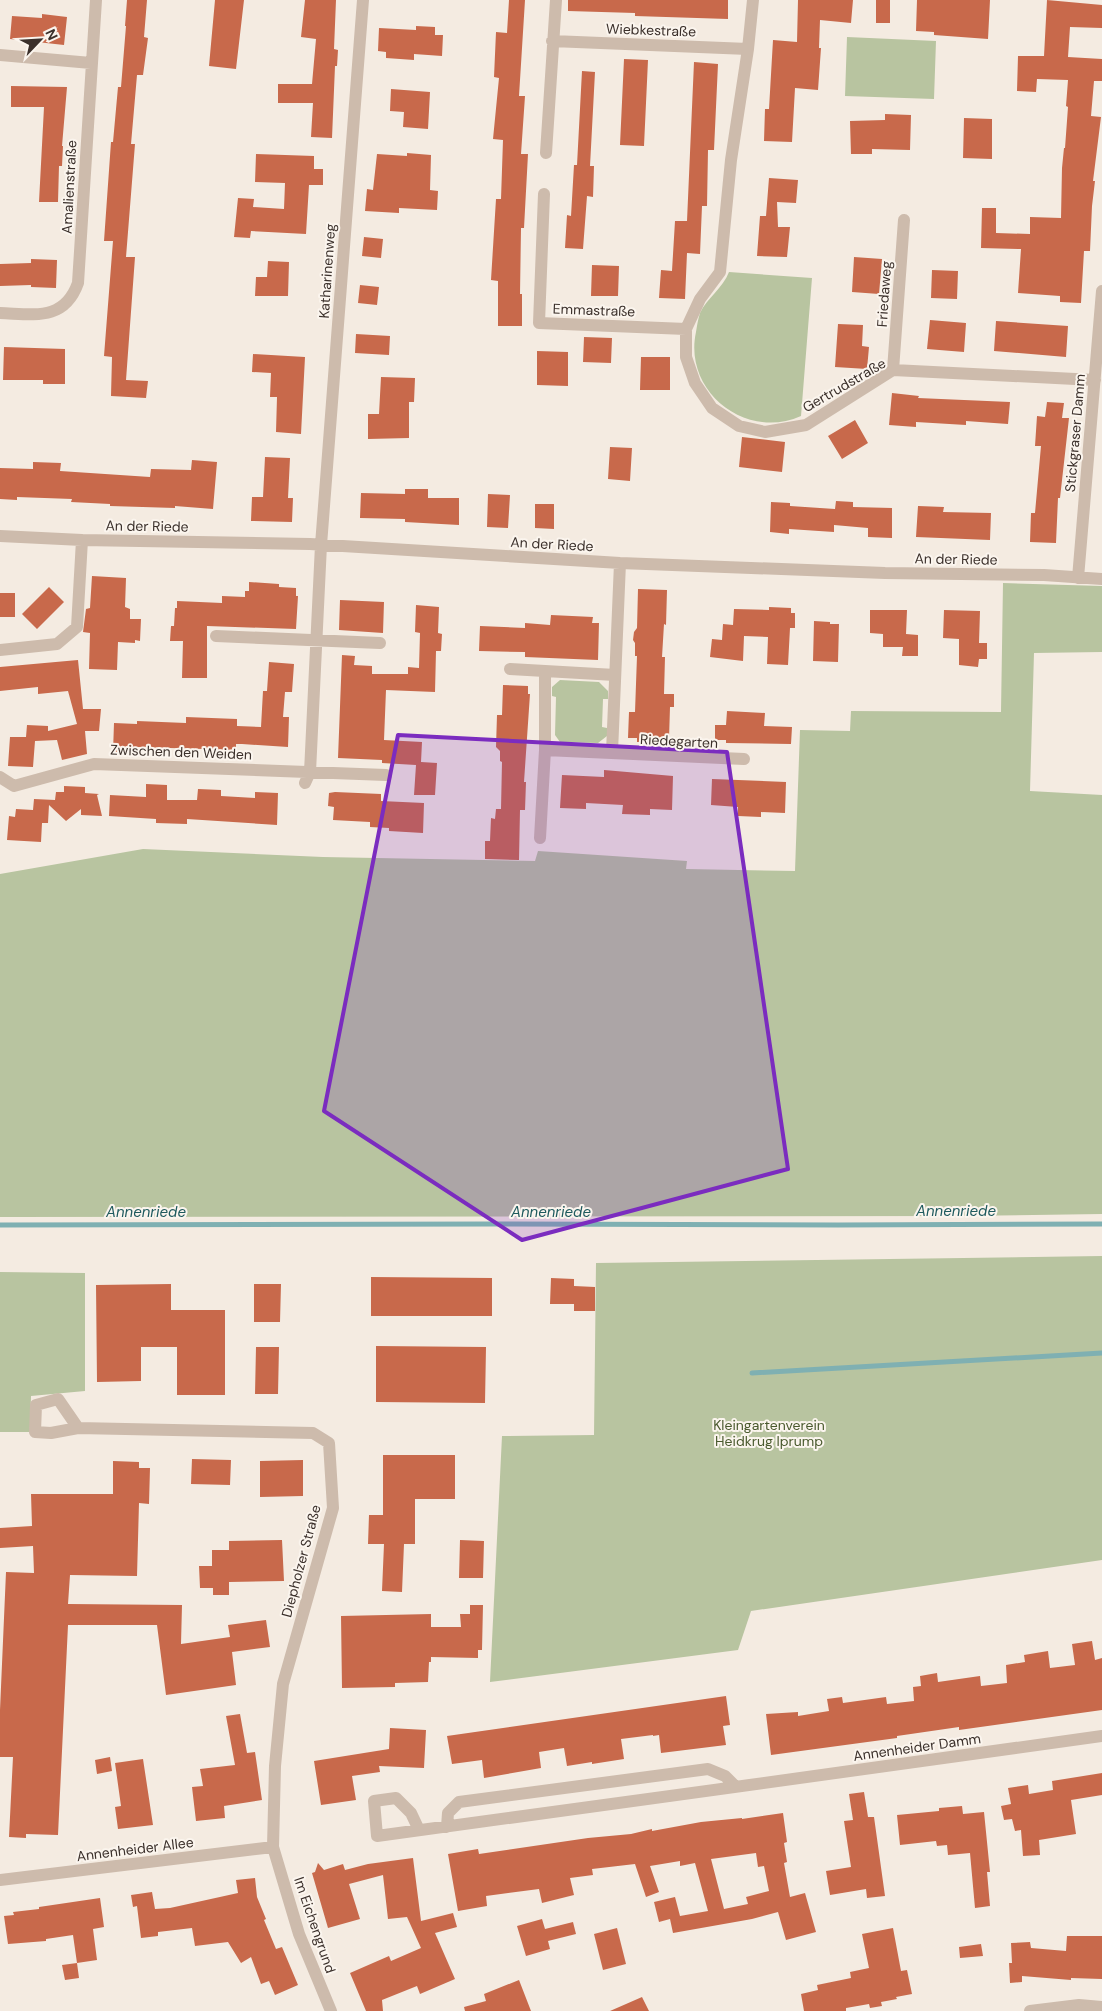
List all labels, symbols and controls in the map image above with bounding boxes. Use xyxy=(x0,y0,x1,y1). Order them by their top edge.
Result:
north arrow xyxy=(15,15,65,65)
street label: Wiebkestraße xyxy=(606,19,696,41)
text: N xyxy=(41,26,62,43)
street label: Amalienstraße xyxy=(58,140,80,234)
street label: Katharinenweg xyxy=(315,223,339,319)
street label: Friedaweg xyxy=(873,260,895,328)
street label: Emmastraße xyxy=(552,300,636,320)
street label: Gertrudstraße xyxy=(799,354,889,416)
street label: Stickgraser Damm xyxy=(1061,373,1089,493)
street label: An der Riede xyxy=(105,516,189,536)
street label: An der Riede xyxy=(510,533,594,555)
street label: An der Riede xyxy=(914,549,998,569)
street label: Riedegarten xyxy=(639,730,719,752)
street label: Zwischen den Weiden xyxy=(110,741,252,763)
water label: Annenriede xyxy=(915,1201,996,1221)
water label: Annenriede xyxy=(105,1202,186,1222)
water label: Annenriede xyxy=(510,1202,591,1222)
park label: Kleingartenverein Heidkrug Iprump xyxy=(713,1416,825,1450)
street label: Diepholzer Straße xyxy=(277,1503,325,1619)
street label: Annenheider Damm xyxy=(852,1729,982,1765)
street label: Annenheider Allee xyxy=(75,1833,195,1865)
street label: Im Eichengrund xyxy=(290,1874,340,1976)

